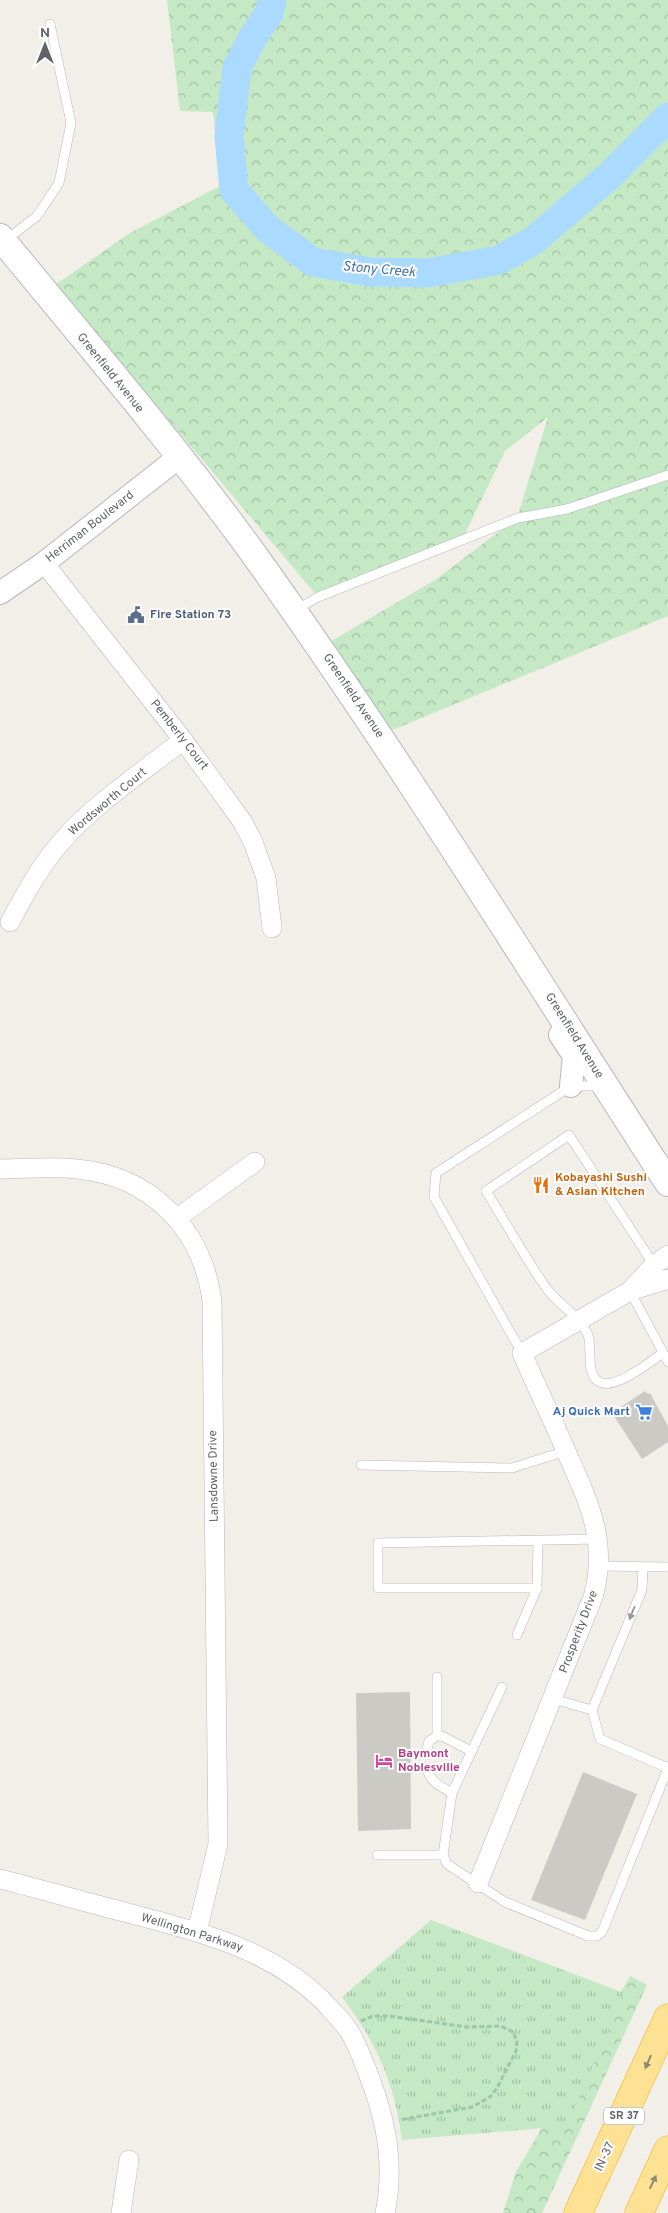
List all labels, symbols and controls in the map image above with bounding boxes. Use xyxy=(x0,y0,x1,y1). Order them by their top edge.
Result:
north arrow xyxy=(20,20,70,70)
text: N xyxy=(40,25,50,42)
water label: Stony Creek xyxy=(342,258,417,282)
street label: Greenfield Avenue xyxy=(73,330,147,416)
street label: Herriman Boulevard xyxy=(43,488,137,566)
public building icon: Fire Station 73 xyxy=(126,605,146,625)
place label: Fire Station 73 xyxy=(150,607,231,623)
street label: Greenfield Avenue xyxy=(319,651,387,741)
street label: Pemberly Court xyxy=(146,696,212,774)
street label: Wordsworth Court xyxy=(65,764,151,840)
street label: Greenfield Avenue xyxy=(541,990,607,1082)
place label: Kobayashi Sushi & Asian Kitchen xyxy=(555,1170,647,1200)
restaurant icon: Kobayashi Sushi & Asian Kitchen xyxy=(531,1175,551,1195)
supermarket icon: Aj Quick Mart xyxy=(634,1402,654,1422)
place label: Aj Quick Mart xyxy=(553,1404,630,1420)
street label: Lansdowne Drive xyxy=(205,1430,223,1522)
street label: Prosperity Drive xyxy=(556,1588,602,1676)
one-way arrow xyxy=(628,1606,635,1621)
place label: Baymont Noblesville xyxy=(398,1746,460,1776)
hotel icon: Baymont Noblesville xyxy=(374,1751,394,1771)
street label: Wellington Parkway xyxy=(139,1910,245,1956)
one-way arrow xyxy=(644,2055,652,2069)
road number: SR 37 xyxy=(604,2108,644,2124)
street label: IN-37 xyxy=(591,2140,619,2174)
one-way arrow xyxy=(650,2175,658,2189)

